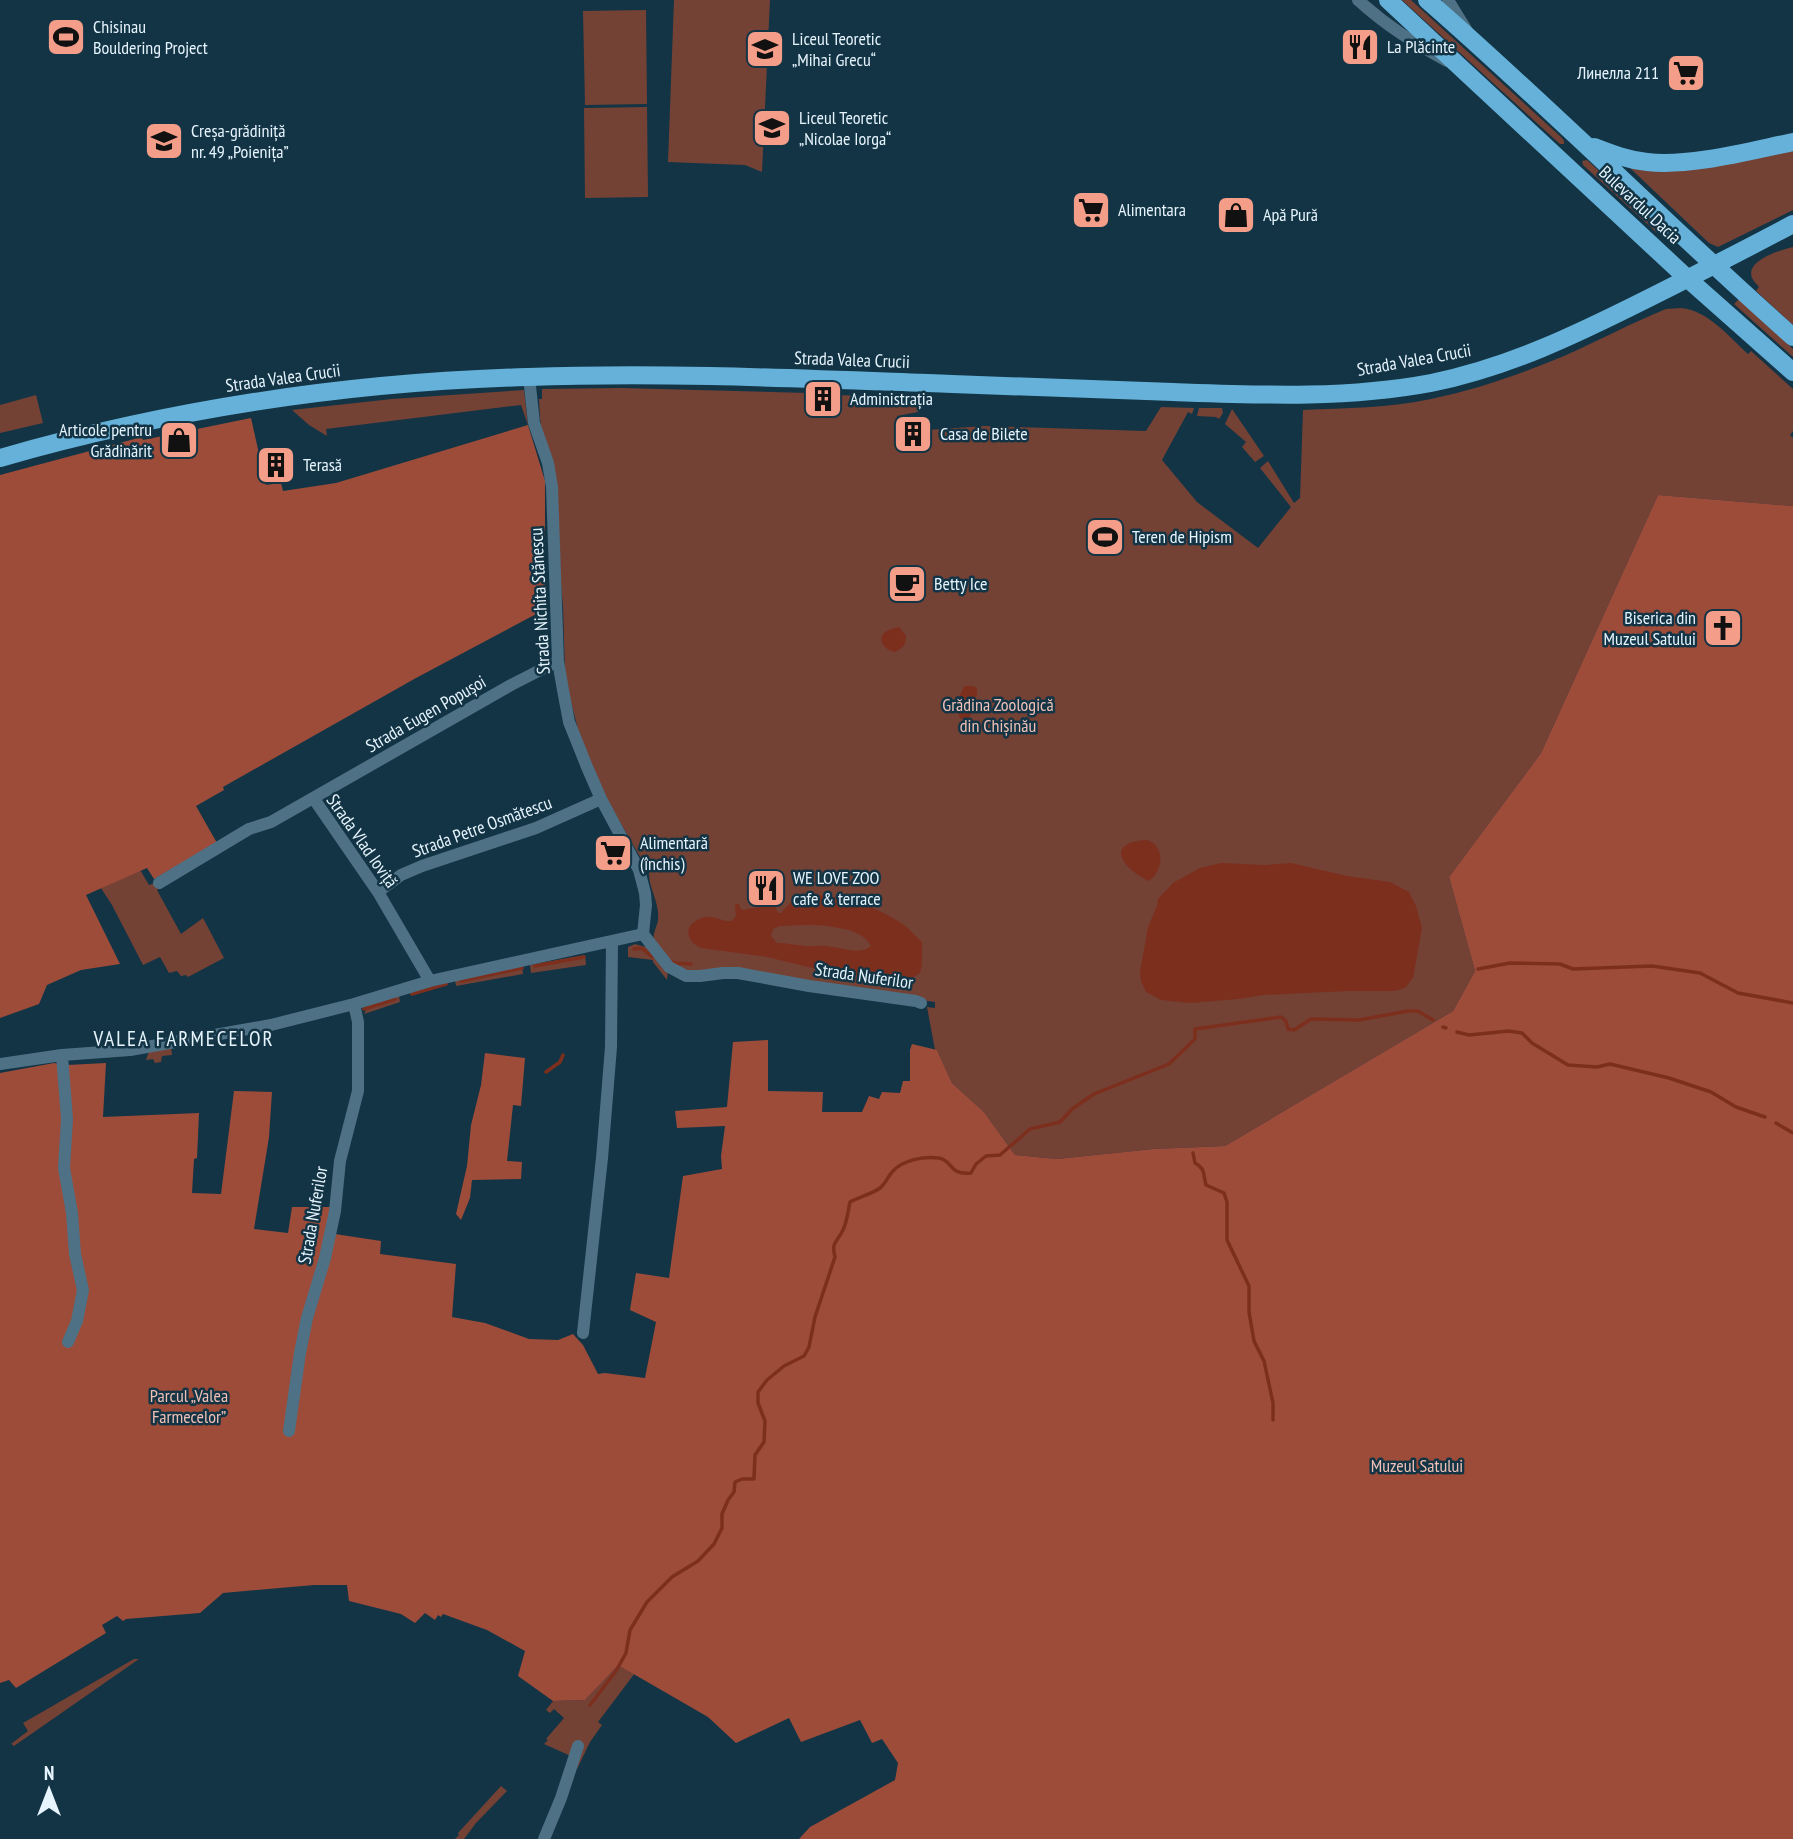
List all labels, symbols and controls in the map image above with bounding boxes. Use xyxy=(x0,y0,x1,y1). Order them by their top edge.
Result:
place label: Chisinau Bouldering Project xyxy=(93,15,208,59)
sports icon: Chisinau Bouldering Project xyxy=(45,16,87,58)
restaurant icon: La Plăcinte xyxy=(1339,26,1381,68)
place label: Liceul Teoretic „Mihai Grecu“ xyxy=(792,27,882,71)
school or university icon: Liceul Teoretic „Mihai Grecu“ xyxy=(744,28,786,70)
place label: La Plăcinte xyxy=(1387,35,1455,58)
supermarket icon: Линелла 211 xyxy=(1665,52,1707,94)
place label: Линелла 211 xyxy=(1576,61,1659,84)
place label: Liceul Teoretic „Nicolae Iorga“ xyxy=(799,106,891,150)
school or university icon: Liceul Teoretic „Nicolae Iorga“ xyxy=(751,107,793,149)
place label: Creșa-grădiniță nr. 49 „Poienița” xyxy=(191,119,289,163)
school or university icon: Creșa-grădiniță nr. 49 „Poienița” xyxy=(143,120,185,162)
street label: Bulevardul Dacia xyxy=(1594,161,1686,249)
supermarket icon: Alimentara xyxy=(1070,189,1112,231)
shop icon: Apă Pură xyxy=(1215,194,1257,236)
place label: Alimentara xyxy=(1118,198,1186,221)
place label: Apă Pură xyxy=(1263,203,1318,226)
street label: Strada Valea Crucii xyxy=(1355,338,1473,381)
street label: Strada Valea Crucii xyxy=(794,346,910,373)
street label: Strada Valea Crucii xyxy=(224,358,342,397)
building icon: Administrația xyxy=(802,378,844,420)
place label: Administrația xyxy=(850,387,933,410)
building icon: Casa de Bilete xyxy=(892,413,934,455)
place label: Articole pentru Grădinărit xyxy=(59,418,152,462)
shop icon: Articole pentru Grădinărit xyxy=(158,419,200,461)
place label: Casa de Bilete xyxy=(940,422,1028,445)
building icon: Terasă xyxy=(255,444,297,486)
place label: Terasă xyxy=(303,453,342,476)
sports icon: Teren de Hipism xyxy=(1084,516,1126,558)
place label: Teren de Hipism xyxy=(1132,525,1232,548)
street label: Strada Nichita Stănescu xyxy=(524,527,555,675)
cafe icon: Betty Ice xyxy=(886,563,928,605)
place label: Betty Ice xyxy=(934,572,988,595)
place label: Biserica din Muzeul Satului xyxy=(1604,606,1696,650)
church icon: Biserica din Muzeul Satului xyxy=(1702,607,1744,649)
street label: Strada Eugen Popușoi xyxy=(362,670,490,757)
park label: Grădina Zoologică din Chișinău xyxy=(942,693,1054,737)
street label: Strada Vlad Ioviță xyxy=(322,789,403,892)
street label: Strada Petre Osmătescu xyxy=(409,791,555,863)
place label: Alimentară (închis) xyxy=(640,831,708,875)
supermarket icon: Alimentară (închis) xyxy=(592,832,634,874)
place label: WE LOVE ZOO cafe & terrace xyxy=(793,866,881,910)
restaurant icon: WE LOVE ZOO cafe & terrace xyxy=(745,867,787,909)
street label: Strada Nuferilor xyxy=(814,957,915,994)
district label: VALEA FARMECELOR xyxy=(92,1025,275,1052)
street label: Strada Nuferilor xyxy=(293,1164,332,1266)
park label: Parcul „Valea Farmecelor” xyxy=(150,1384,228,1428)
park label: Muzeul Satului xyxy=(1371,1454,1463,1477)
north arrow xyxy=(14,1755,84,1825)
text: N xyxy=(44,1761,54,1785)

